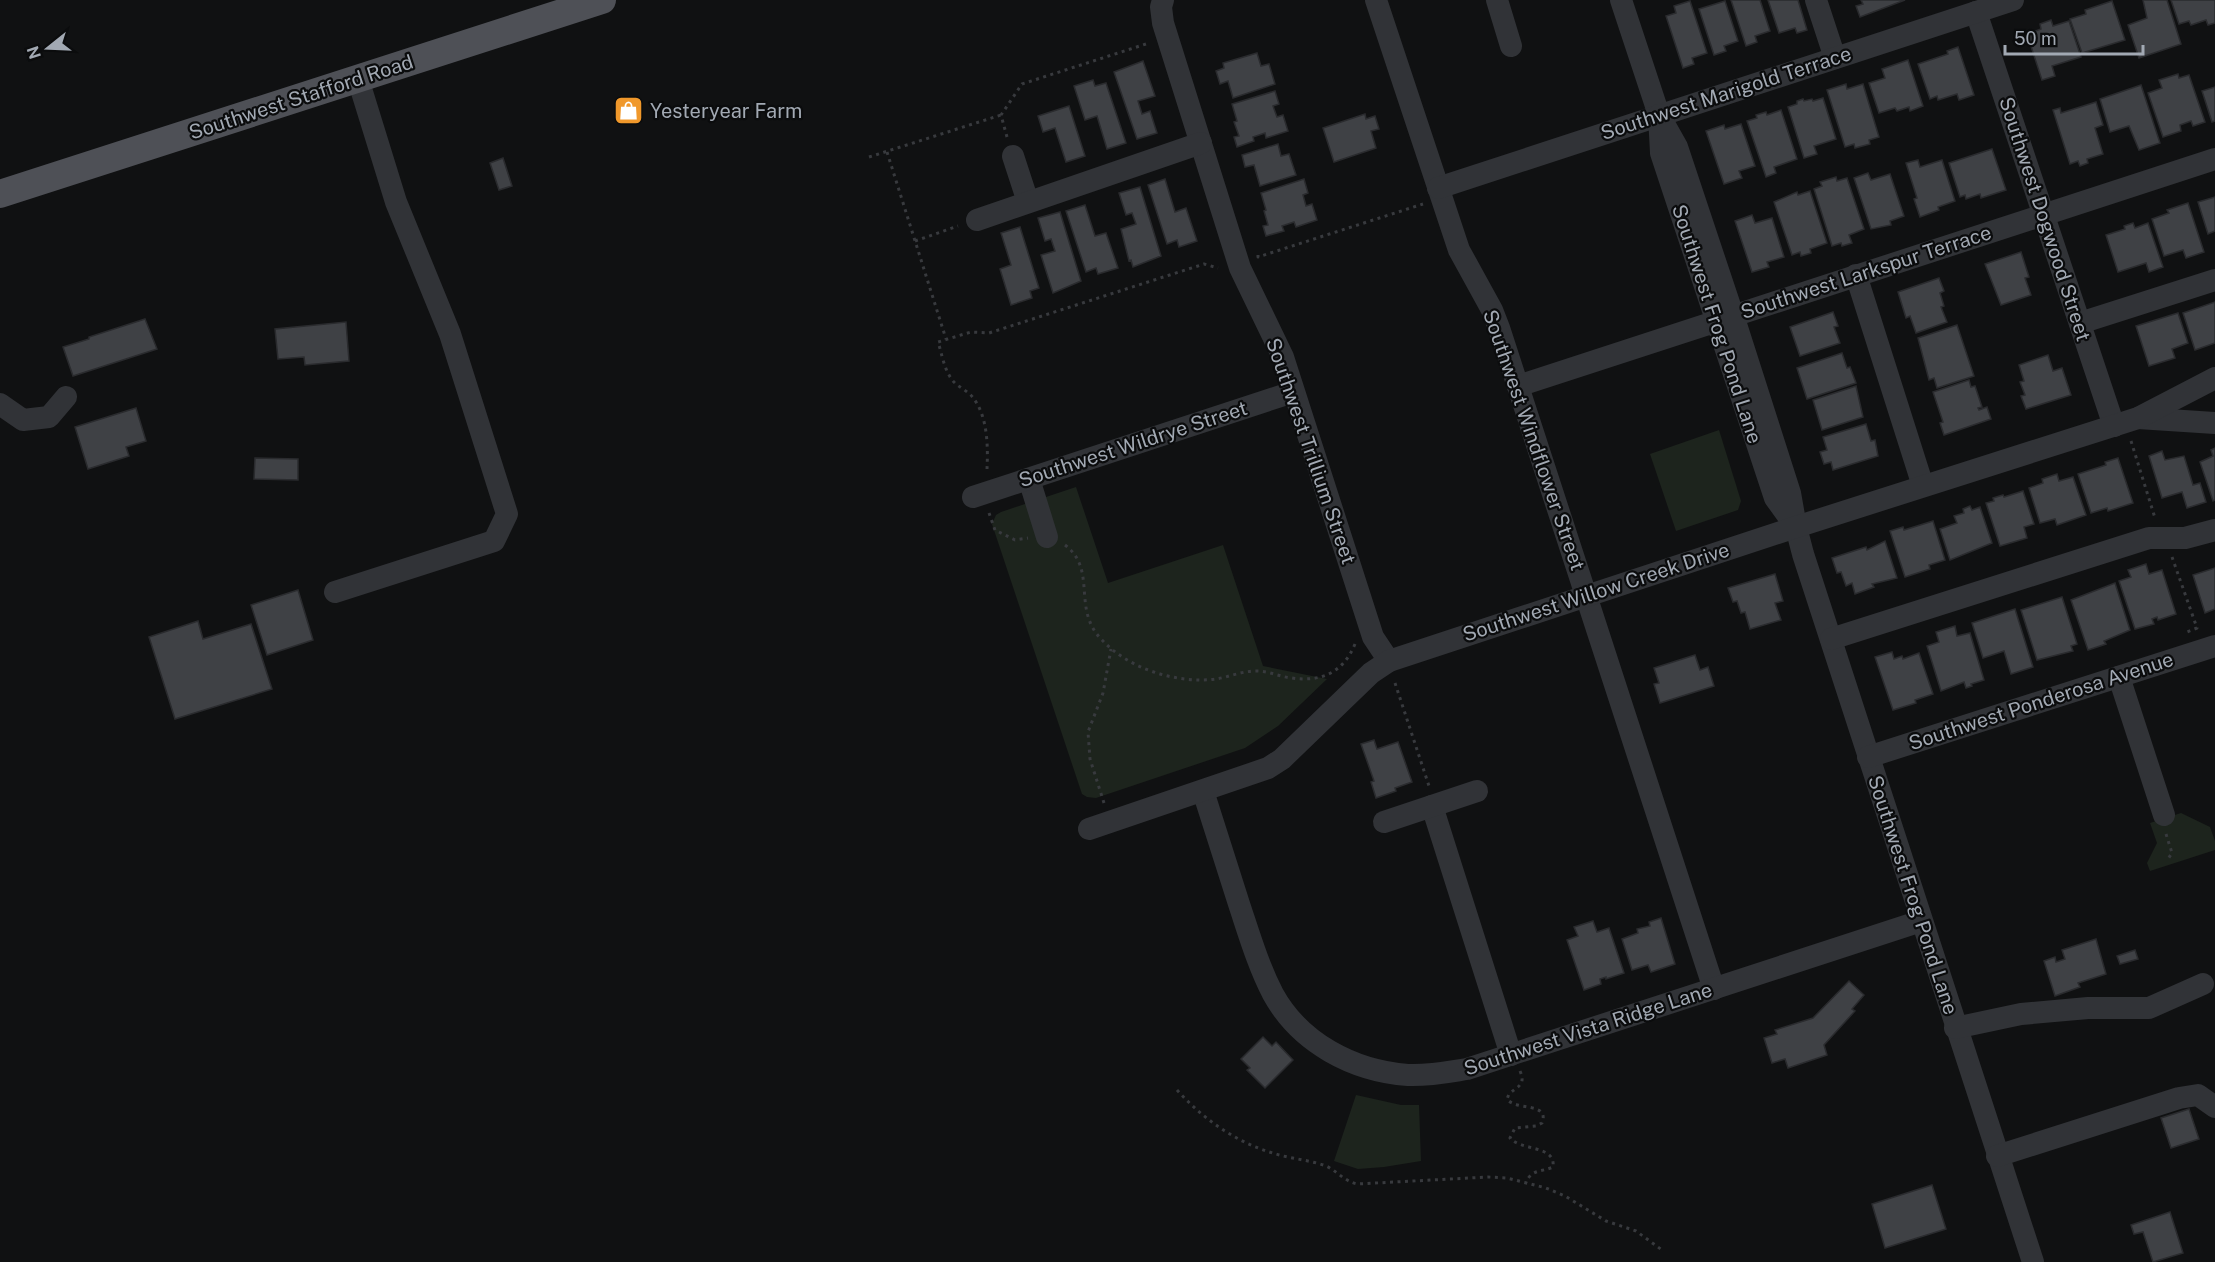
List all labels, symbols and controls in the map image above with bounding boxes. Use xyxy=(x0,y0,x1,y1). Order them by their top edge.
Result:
north arrow xyxy=(18,18,78,78)
scale bar xyxy=(2005,18,2143,56)
text: 50 m xyxy=(2014,28,2057,49)
street label: Southwest Marigold Terrace xyxy=(1598,41,1854,145)
text: N xyxy=(23,44,45,61)
street label: Southwest Stafford Road xyxy=(186,49,416,145)
street label: Southwest Dogwood Street xyxy=(1994,94,2096,344)
shop icon: Yesteryear Farm xyxy=(613,95,645,127)
place label: Yesteryear Farm xyxy=(650,99,802,123)
street label: Southwest Frog Pond Lane xyxy=(1667,201,1767,447)
street label: Southwest Larkspur Terrace xyxy=(1738,220,1994,324)
street label: Southwest Windflower Street xyxy=(1478,307,1590,573)
street label: Southwest Trillium Street xyxy=(1261,335,1361,567)
street label: Southwest Wildrye Street xyxy=(1016,396,1250,492)
street label: Southwest Willow Creek Drive xyxy=(1460,537,1732,647)
street label: Southwest Ponderosa Avenue xyxy=(1906,647,2176,755)
street label: Southwest Frog Pond Lane xyxy=(1863,772,1963,1018)
street label: Southwest Vista Ridge Lane xyxy=(1461,977,1715,1081)

